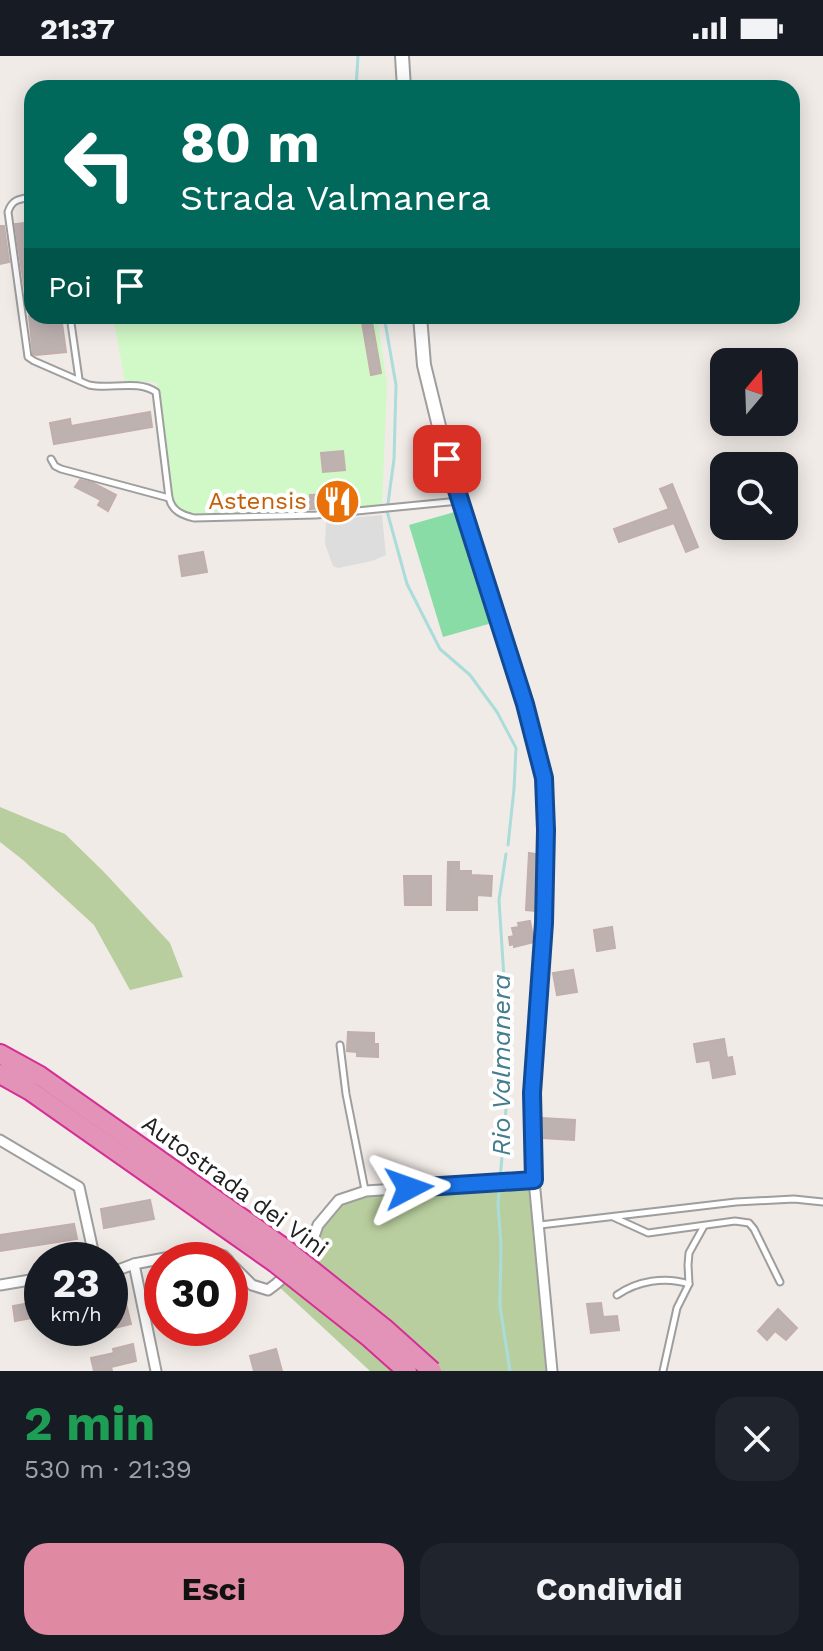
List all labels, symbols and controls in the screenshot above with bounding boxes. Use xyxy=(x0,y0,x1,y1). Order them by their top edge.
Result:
text: 21:37 xyxy=(40,11,115,46)
text: 80 m xyxy=(180,110,320,176)
icon: left xyxy=(48,112,152,216)
text: Strada Valmanera xyxy=(180,177,491,219)
icon: arrive xyxy=(108,264,152,308)
text: Poi xyxy=(48,269,92,304)
north arrow xyxy=(710,348,798,436)
map controls xyxy=(710,348,798,540)
pin xyxy=(413,425,481,493)
icon: arrive xyxy=(425,437,469,481)
button: search xyxy=(710,452,798,540)
restaurant icon: Astensis xyxy=(314,477,362,525)
place label: Astensis xyxy=(208,487,307,515)
water label: Rio Valmanera xyxy=(486,974,516,1156)
street label: Autostrada dei Vini xyxy=(137,1109,333,1263)
position arrow xyxy=(367,1146,451,1230)
speed limit sign: 30 xyxy=(144,1242,248,1346)
text: 23 xyxy=(52,1260,100,1307)
text: km/h xyxy=(50,1302,102,1326)
text: 2 min xyxy=(24,1395,155,1452)
button: close xyxy=(715,1397,799,1481)
text: 530 m · 21:39 xyxy=(24,1454,192,1484)
button: Esci xyxy=(24,1543,404,1635)
button: Condividi xyxy=(420,1543,799,1635)

